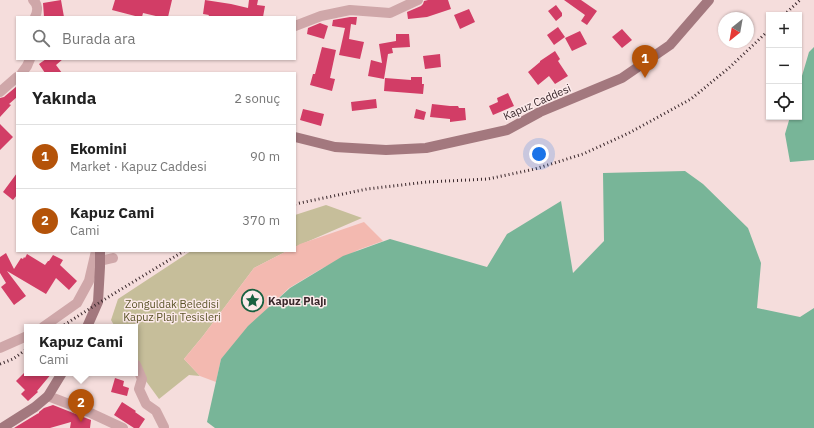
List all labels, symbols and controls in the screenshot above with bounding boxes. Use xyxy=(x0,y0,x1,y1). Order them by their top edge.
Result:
north arrow xyxy=(718,12,754,48)
map controls xyxy=(766,12,802,120)
button: + xyxy=(766,12,802,48)
search box xyxy=(16,16,296,60)
icon: search xyxy=(30,27,52,49)
text: Burada ara xyxy=(62,29,136,48)
pin: 1 xyxy=(632,45,658,78)
button: − xyxy=(766,48,802,84)
street label: Kapuz Caddesi xyxy=(501,81,573,123)
button: locate xyxy=(766,84,802,120)
text: Yakında xyxy=(32,87,96,109)
text: 2 sonuç xyxy=(234,90,280,107)
text: Ekomini xyxy=(70,139,127,158)
your location xyxy=(529,144,549,164)
text: 1 xyxy=(41,148,49,165)
text: 90 m xyxy=(250,148,280,165)
text: Market · Kapuz Caddesi xyxy=(70,158,207,175)
text: Kapuz Cami xyxy=(70,203,154,222)
text: 2 xyxy=(41,212,49,229)
text: 370 m xyxy=(242,212,280,229)
text: Cami xyxy=(70,222,100,239)
place icon: Kapuz Plajı xyxy=(239,288,265,314)
place label: Kapuz Plajı xyxy=(268,294,326,308)
park label: Zonguldak Beledisi Kapuz Plajı Tesisleri xyxy=(123,297,221,324)
popup xyxy=(24,324,138,376)
text: Kapuz Cami xyxy=(39,332,123,351)
text: Cami xyxy=(39,351,69,368)
pin: 2 xyxy=(68,389,94,422)

